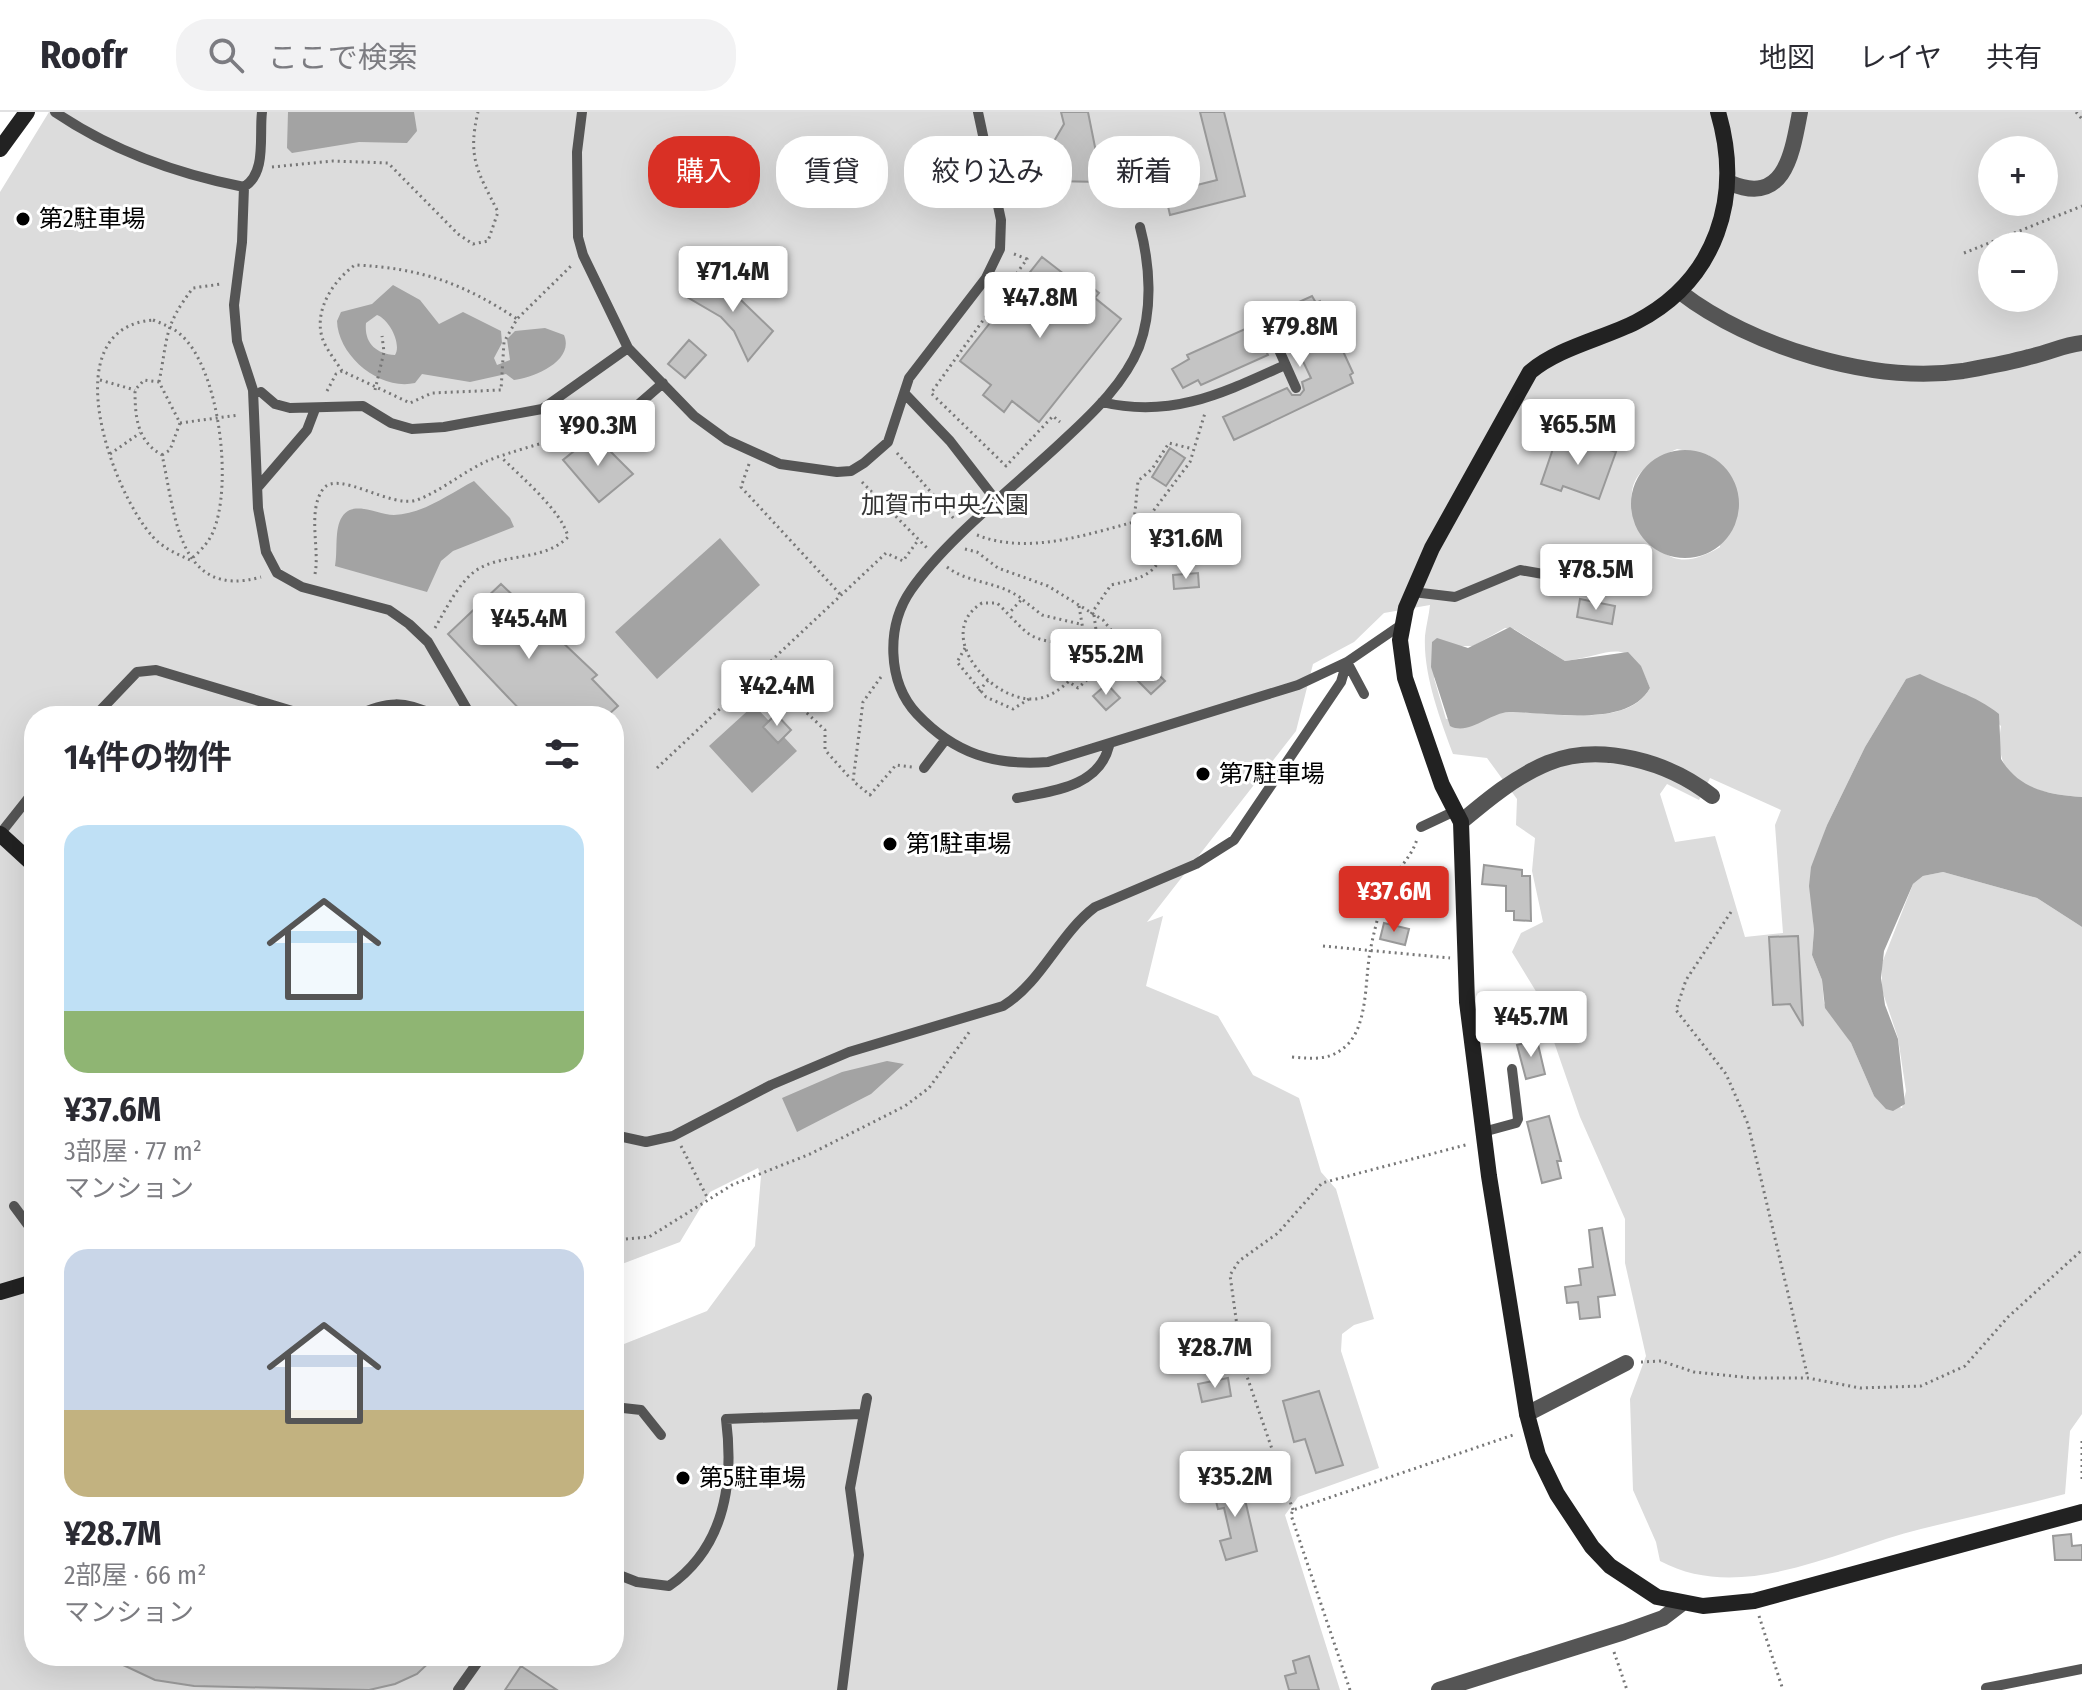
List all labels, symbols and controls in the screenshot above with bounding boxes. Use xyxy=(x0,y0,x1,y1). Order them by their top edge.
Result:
search box xyxy=(176,19,736,91)
text: Roofr xyxy=(40,32,128,78)
icon: search xyxy=(204,33,248,77)
text: ここで検索 xyxy=(268,40,418,76)
text: 地図 xyxy=(1759,41,1815,74)
text: レイヤ xyxy=(1859,41,1942,74)
text: 共有 xyxy=(1986,41,2042,74)
chip: 購入 xyxy=(648,136,760,208)
chip: 賃貸 xyxy=(776,136,888,208)
chip: 絞り込み xyxy=(904,136,1072,208)
chip: 新着 xyxy=(1088,136,1200,208)
map controls xyxy=(1978,136,2058,312)
button: + xyxy=(1978,136,2058,216)
place label: 第2駐車場 xyxy=(39,205,146,233)
marker: 第2駐車場 xyxy=(14,210,32,228)
button: − xyxy=(1978,232,2058,312)
pin: ¥71.4M xyxy=(668,246,798,314)
text: ¥71.4M xyxy=(697,256,769,287)
pin: ¥47.8M xyxy=(975,272,1105,340)
text: ¥47.8M xyxy=(1002,282,1078,313)
pin: ¥79.8M xyxy=(1235,301,1365,369)
text: ¥79.8M xyxy=(1262,311,1338,342)
pin: ¥65.5M xyxy=(1513,399,1643,467)
pin: ¥90.3M xyxy=(533,400,663,468)
text: ¥65.5M xyxy=(1540,409,1616,440)
text: ¥90.3M xyxy=(559,410,637,441)
park label: 加賀市中央公園 xyxy=(861,491,1029,519)
pin: ¥31.6M xyxy=(1121,513,1251,581)
text: ¥31.6M xyxy=(1149,523,1223,554)
pin: ¥78.5M xyxy=(1531,544,1661,612)
text: ¥78.5M xyxy=(1558,554,1634,585)
pin: ¥45.4M xyxy=(464,593,594,661)
text: ¥45.4M xyxy=(491,603,567,634)
pin: ¥55.2M xyxy=(1041,629,1171,697)
text: ¥55.2M xyxy=(1068,639,1144,670)
pin: ¥42.4M xyxy=(712,660,842,728)
text: ¥42.4M xyxy=(739,670,815,701)
icon: filters xyxy=(540,732,584,776)
text: 14件の物件 xyxy=(64,737,232,778)
place label: 第7駐車場 xyxy=(1219,760,1325,788)
marker: 第7駐車場 xyxy=(1194,765,1212,783)
place label: 第1駐車場 xyxy=(906,830,1011,858)
marker: 第1駐車場 xyxy=(881,835,899,853)
pin: ¥37.6M xyxy=(1329,866,1459,934)
text: ¥37.6M xyxy=(1357,876,1431,907)
icon: home xyxy=(252,877,396,1021)
pin: ¥45.7M xyxy=(1466,991,1596,1059)
text: ¥45.7M xyxy=(1494,1001,1568,1032)
text: ¥37.6M xyxy=(64,1089,161,1130)
text: 3部屋 · 77 m² xyxy=(64,1136,202,1167)
text: マンション xyxy=(64,1173,194,1204)
icon: home xyxy=(252,1301,396,1445)
pin: ¥28.7M xyxy=(1150,1322,1280,1390)
text: ¥28.7M xyxy=(1178,1332,1252,1363)
pin: ¥35.2M xyxy=(1170,1451,1300,1519)
text: ¥35.2M xyxy=(1198,1461,1272,1492)
place label: 第5駐車場 xyxy=(699,1464,806,1492)
marker: 第5駐車場 xyxy=(674,1469,692,1487)
text: ¥28.7M xyxy=(64,1513,162,1554)
text: 2部屋 · 66 m² xyxy=(64,1560,206,1591)
text: マンション xyxy=(64,1597,194,1628)

